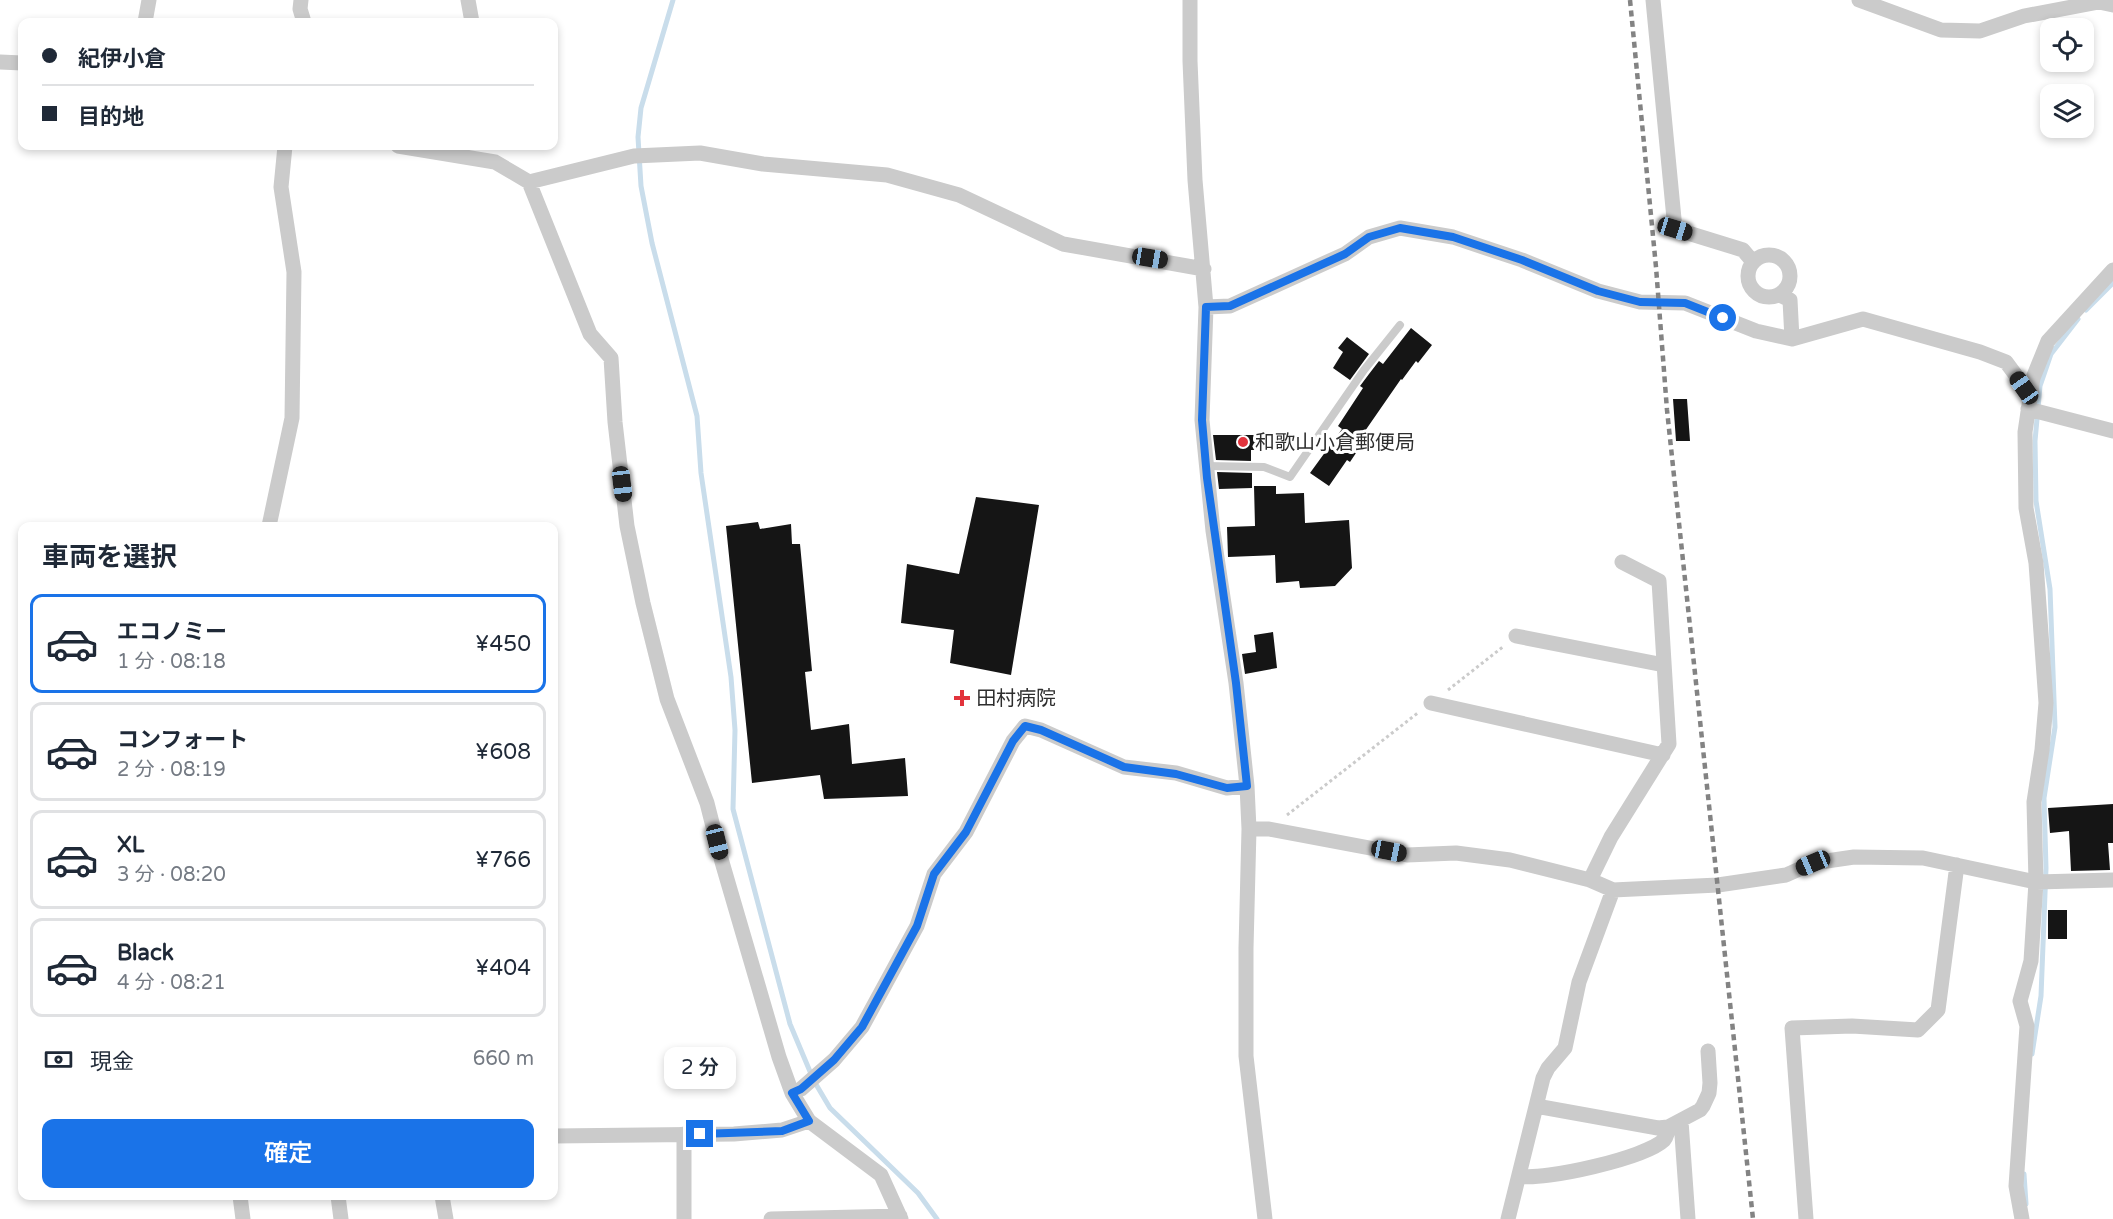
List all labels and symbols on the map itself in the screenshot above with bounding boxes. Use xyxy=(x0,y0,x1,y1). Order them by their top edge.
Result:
car xyxy=(1655,215,1695,243)
car xyxy=(1131,246,1169,270)
route start xyxy=(1709,304,1736,331)
car xyxy=(2006,368,2042,408)
place label: 和歌山小倉郵便局 xyxy=(1255,431,1415,455)
marker: 和歌山小倉郵便局 xyxy=(1236,435,1250,449)
car xyxy=(611,465,633,503)
place label: 田村病院 xyxy=(976,687,1056,711)
marker: 田村病院 xyxy=(953,689,971,707)
car xyxy=(704,822,730,862)
car xyxy=(1370,839,1408,863)
car xyxy=(1793,848,1833,878)
callout: 2 分 xyxy=(664,1047,736,1089)
route end xyxy=(686,1120,713,1147)

